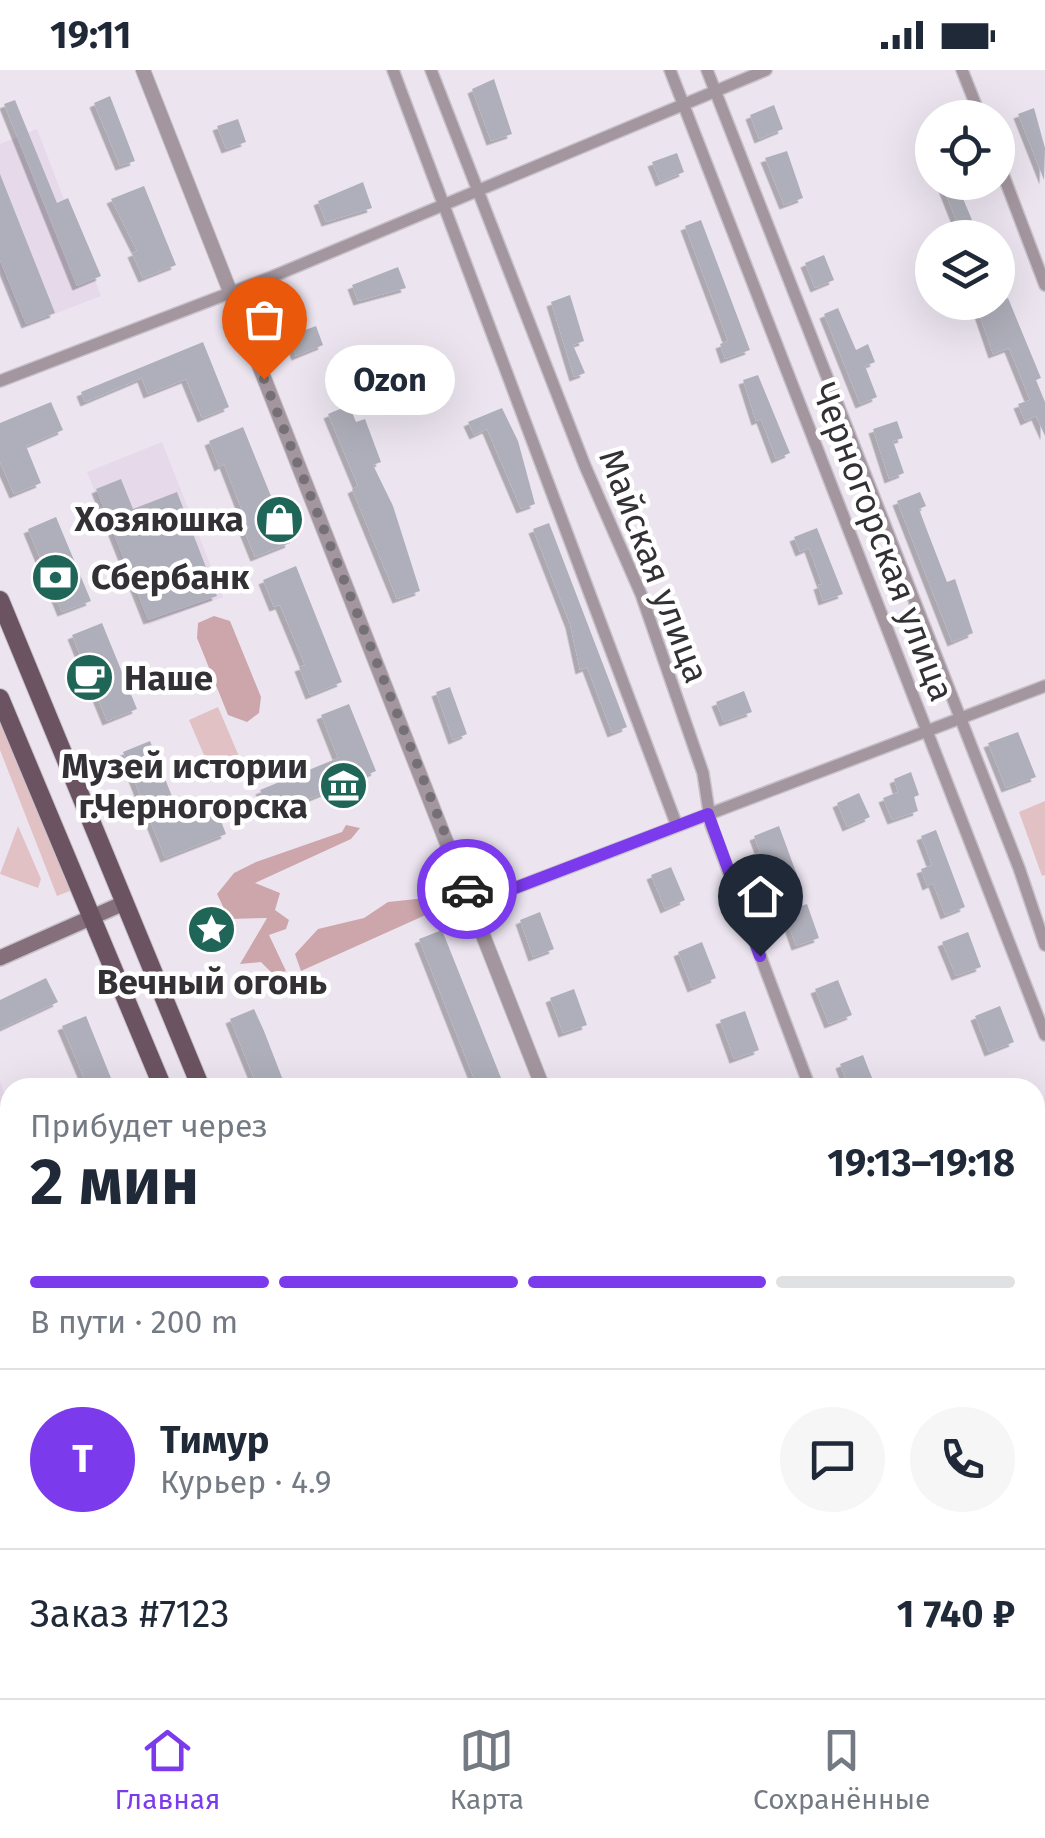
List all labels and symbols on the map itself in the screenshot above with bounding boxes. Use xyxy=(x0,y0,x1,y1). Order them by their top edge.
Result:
pin xyxy=(222,277,307,380)
callout: Ozon xyxy=(324,344,454,414)
street label: Черногорская улица xyxy=(803,377,963,707)
street label: Майская улица xyxy=(590,443,718,689)
shop icon: Хозяюшка xyxy=(253,493,305,545)
place label: Хозяюшка xyxy=(73,498,244,540)
bank icon: Сбербанк xyxy=(30,551,82,603)
place label: Сбербанк xyxy=(91,556,250,598)
cafe icon: Наше xyxy=(63,652,115,704)
place label: Наше xyxy=(124,657,213,699)
place label: Музей истории г.Черногорска xyxy=(61,745,308,827)
museum icon: Музей истории г.Черногорска xyxy=(317,760,369,812)
courier xyxy=(417,839,517,939)
pin xyxy=(718,854,803,957)
place icon: Вечный огонь xyxy=(186,904,238,956)
place label: Вечный огонь xyxy=(97,961,327,1003)

